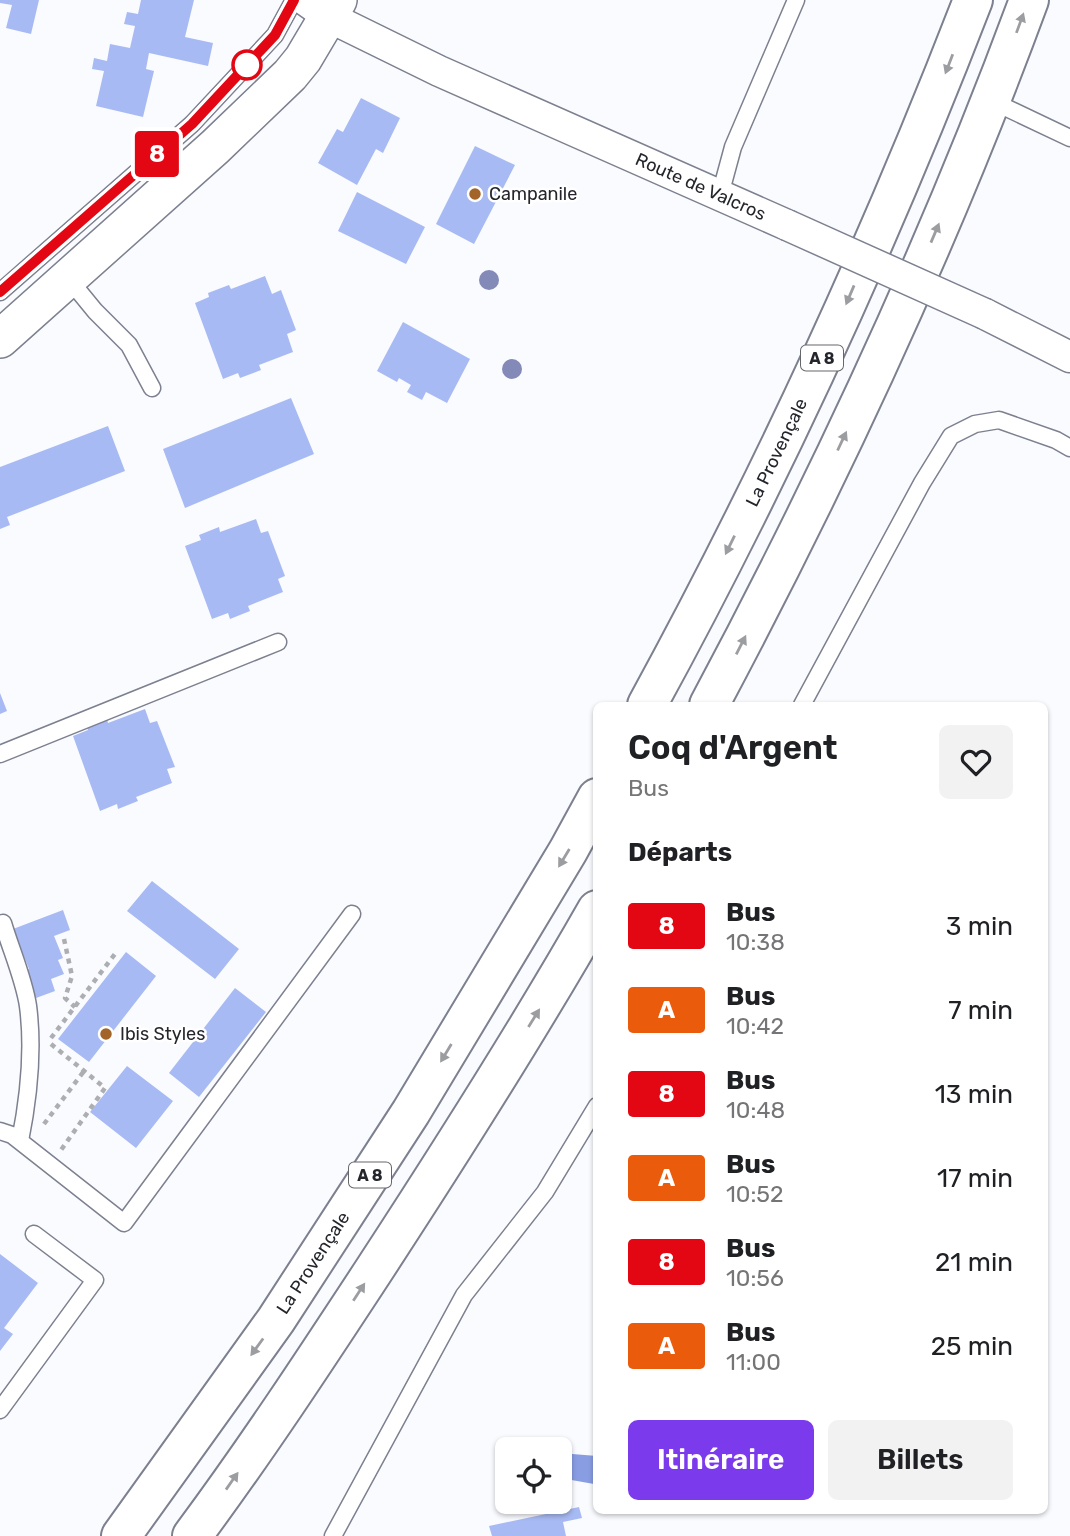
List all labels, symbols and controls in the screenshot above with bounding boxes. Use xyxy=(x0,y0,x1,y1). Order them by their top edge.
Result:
one-way arrow xyxy=(1015,12,1026,33)
unlabelled marker xyxy=(232,50,262,80)
one-way arrow xyxy=(943,53,954,74)
line badge: 8 xyxy=(134,131,180,177)
text: 8 xyxy=(149,140,165,168)
street label: Route de Valcros xyxy=(632,148,769,225)
place label: Campanile xyxy=(489,183,577,205)
marker: Campanile xyxy=(467,186,483,202)
one-way arrow xyxy=(930,223,941,244)
one-way arrow xyxy=(844,285,855,306)
road number: A 8 xyxy=(801,346,843,370)
street label: La Provençale xyxy=(741,395,812,510)
one-way arrow xyxy=(836,431,848,451)
one-way arrow xyxy=(725,535,736,555)
one-way arrow xyxy=(735,635,746,655)
button: heart xyxy=(939,725,1013,799)
text: Coq d'Argent xyxy=(628,728,838,767)
text: Bus xyxy=(628,774,669,802)
text: Départs xyxy=(628,837,732,868)
one-way arrow xyxy=(558,848,570,868)
text: Bus xyxy=(726,897,775,928)
text: 3 min xyxy=(946,911,1013,942)
text: 8 xyxy=(658,912,675,940)
text: 10:38 xyxy=(726,928,785,956)
text: Bus xyxy=(726,981,775,1012)
text: 7 min xyxy=(948,995,1013,1026)
text: A xyxy=(658,996,675,1024)
one-way arrow xyxy=(528,1008,541,1028)
text: 10:42 xyxy=(726,1012,784,1040)
place label: Ibis Styles xyxy=(120,1023,205,1045)
marker: Ibis Styles xyxy=(98,1026,114,1042)
one-way arrow xyxy=(440,1043,453,1062)
text: Bus xyxy=(726,1065,775,1096)
text: 13 min xyxy=(935,1079,1013,1110)
text: 8 xyxy=(658,1080,675,1108)
text: 10:48 xyxy=(726,1096,785,1124)
text: Bus xyxy=(726,1149,775,1180)
road number: A 8 xyxy=(349,1162,391,1188)
text: 17 min xyxy=(937,1163,1013,1194)
text: A xyxy=(658,1164,675,1192)
text: 10:52 xyxy=(726,1180,784,1208)
street label: La Provençale xyxy=(272,1207,354,1318)
text: Bus xyxy=(726,1233,775,1264)
text: 21 min xyxy=(935,1247,1013,1278)
text: 8 xyxy=(658,1248,675,1276)
text: 10:56 xyxy=(726,1264,784,1292)
one-way arrow xyxy=(353,1283,366,1302)
text: Bus xyxy=(726,1317,775,1348)
text: 25 min xyxy=(931,1331,1013,1362)
text: A xyxy=(658,1332,675,1360)
one-way arrow xyxy=(250,1338,264,1356)
text: 11:00 xyxy=(726,1348,781,1376)
button: Itinéraire xyxy=(628,1420,814,1500)
button: Billets xyxy=(828,1420,1013,1500)
map controls xyxy=(495,1437,572,1514)
button: locate xyxy=(495,1437,572,1514)
one-way arrow xyxy=(224,1472,238,1490)

